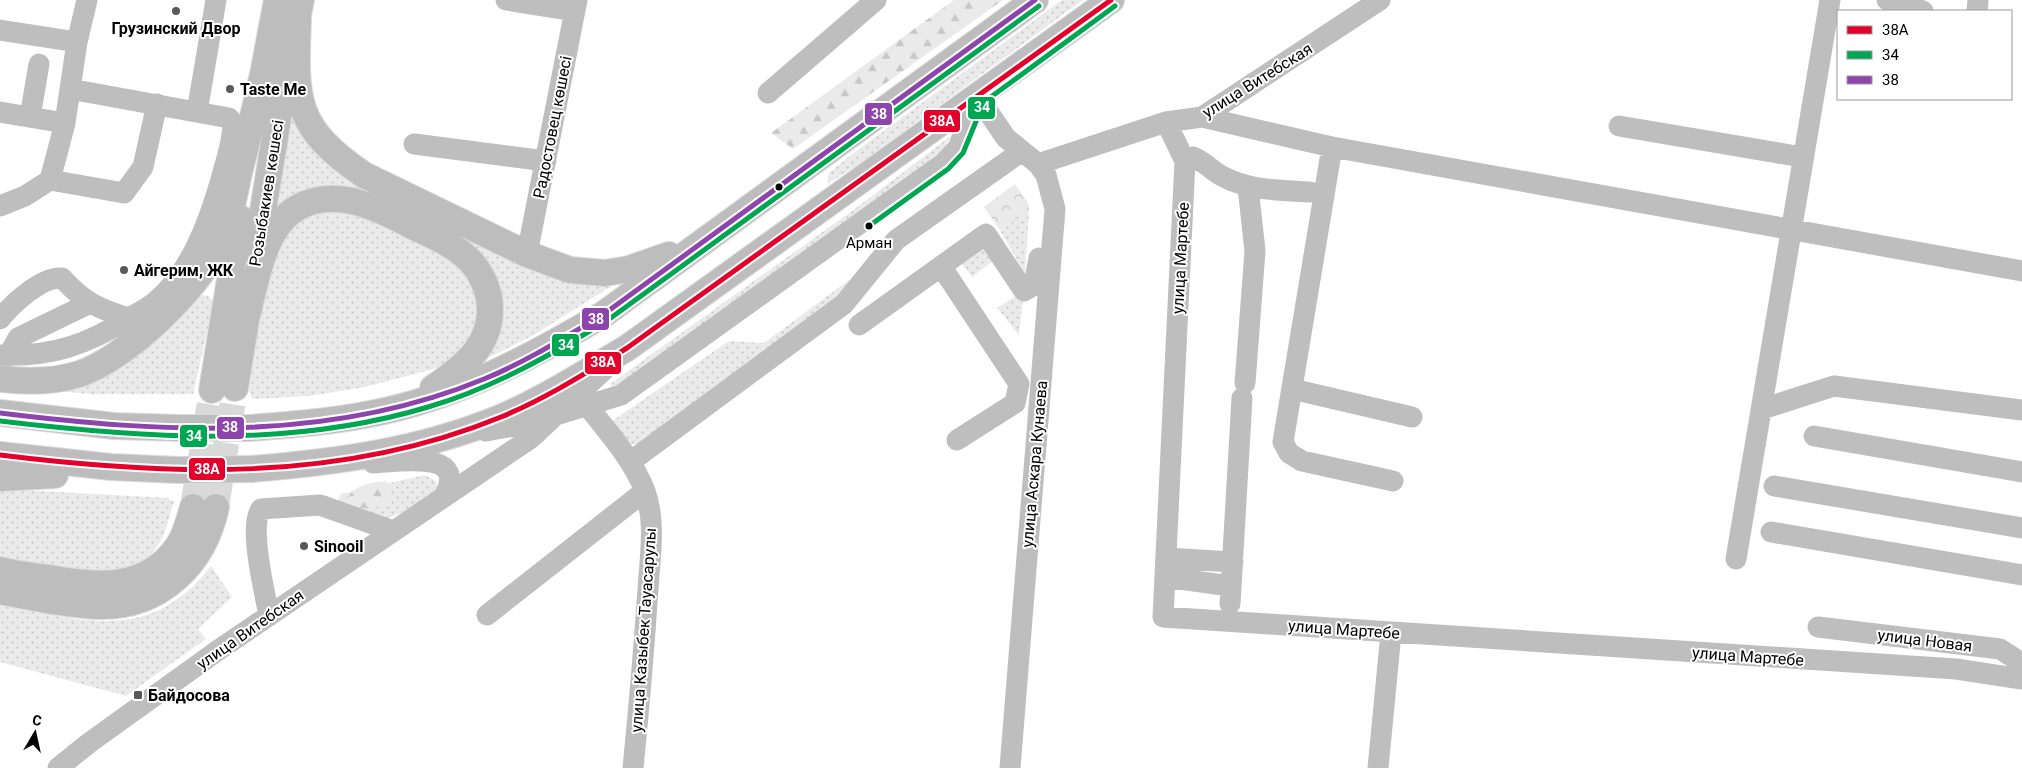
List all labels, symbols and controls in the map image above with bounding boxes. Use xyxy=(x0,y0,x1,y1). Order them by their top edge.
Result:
marker: Грузинский Двор xyxy=(170,5,182,17)
legend xyxy=(1837,10,2012,100)
place label: Грузинский Двор xyxy=(111,19,241,38)
text: 38А xyxy=(1882,21,1909,39)
street label: улица Витебская xyxy=(1199,39,1316,122)
text: 34 xyxy=(1882,46,1899,64)
street label: Радостовец көшесі xyxy=(529,54,576,200)
text: 38 xyxy=(1882,71,1899,89)
place label: Taste Me xyxy=(240,80,307,99)
marker: Taste Me xyxy=(224,83,236,95)
line badge: 34 xyxy=(967,96,996,120)
text: 34 xyxy=(974,99,990,115)
line badge: 38 xyxy=(864,102,893,126)
text: 38 xyxy=(871,106,887,122)
line badge: 38А xyxy=(923,109,961,133)
text: 38А xyxy=(929,113,955,129)
street label: Розыбакиев көшесі xyxy=(246,118,287,268)
unlabelled marker xyxy=(774,182,784,192)
street label: улица Мартебе xyxy=(1168,202,1193,314)
marker: Арман xyxy=(864,221,874,231)
place label: Арман xyxy=(846,234,892,252)
place label: Айгерим, ЖК xyxy=(134,261,234,280)
marker: Айгерим, ЖК xyxy=(118,264,130,276)
line badge: 38 xyxy=(581,307,610,331)
text: 38 xyxy=(588,311,604,327)
line badge: 34 xyxy=(551,333,580,357)
text: 34 xyxy=(558,337,574,353)
line badge: 38А xyxy=(584,351,622,375)
text: 38А xyxy=(590,354,616,370)
street label: улица Аскара Кунаева xyxy=(1018,380,1051,548)
line badge: 38 xyxy=(216,416,245,440)
text: 38 xyxy=(222,419,238,435)
line badge: 34 xyxy=(179,424,208,448)
text: 34 xyxy=(186,428,202,444)
line badge: 38А xyxy=(188,457,226,481)
text: 38А xyxy=(194,461,220,477)
street label: улица Казыбек Тауасарулы xyxy=(627,527,660,733)
place label: Sinooil xyxy=(314,537,364,556)
marker: Sinooil xyxy=(298,540,310,552)
street label: улица Витебская xyxy=(193,585,307,673)
street label: улица Мартебе xyxy=(1288,616,1400,643)
street label: улица Новая xyxy=(1877,625,1973,656)
street label: улица Мартебе xyxy=(1692,643,1804,670)
place label: Байдосова xyxy=(148,686,230,705)
marker: Байдосова xyxy=(132,689,144,701)
north arrow xyxy=(10,708,60,758)
text: С xyxy=(31,712,43,729)

